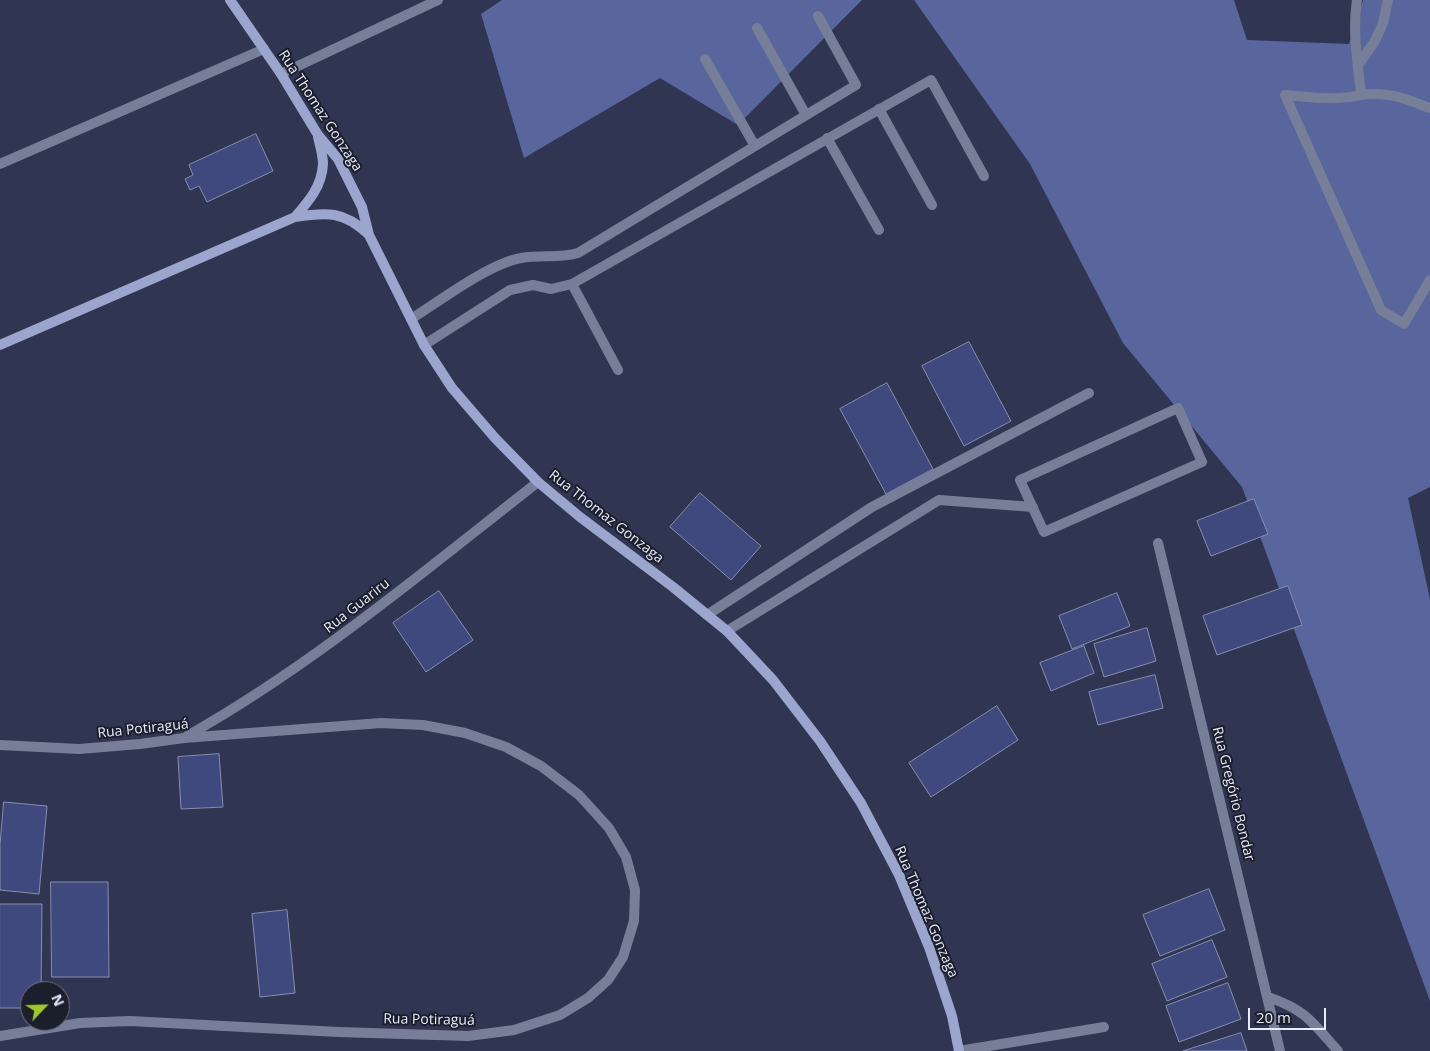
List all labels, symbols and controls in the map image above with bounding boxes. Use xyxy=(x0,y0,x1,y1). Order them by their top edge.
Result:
street label: Rua Thomaz Gonzaga xyxy=(275,47,365,175)
street label: Rua Thomaz Gonzaga xyxy=(545,467,667,567)
street label: Rua Guariru xyxy=(321,575,393,637)
street label: Rua Potiraguá xyxy=(97,716,189,742)
street label: Rua Gregório Bondar xyxy=(1208,725,1258,863)
street label: Rua Thomaz Gonzaga xyxy=(891,844,961,980)
north arrow xyxy=(20,981,70,1031)
text: N xyxy=(47,991,69,1009)
scale bar xyxy=(1250,998,1328,1030)
text: 20 m xyxy=(1256,1007,1291,1027)
street label: Rua Potiraguá xyxy=(383,1011,475,1029)

